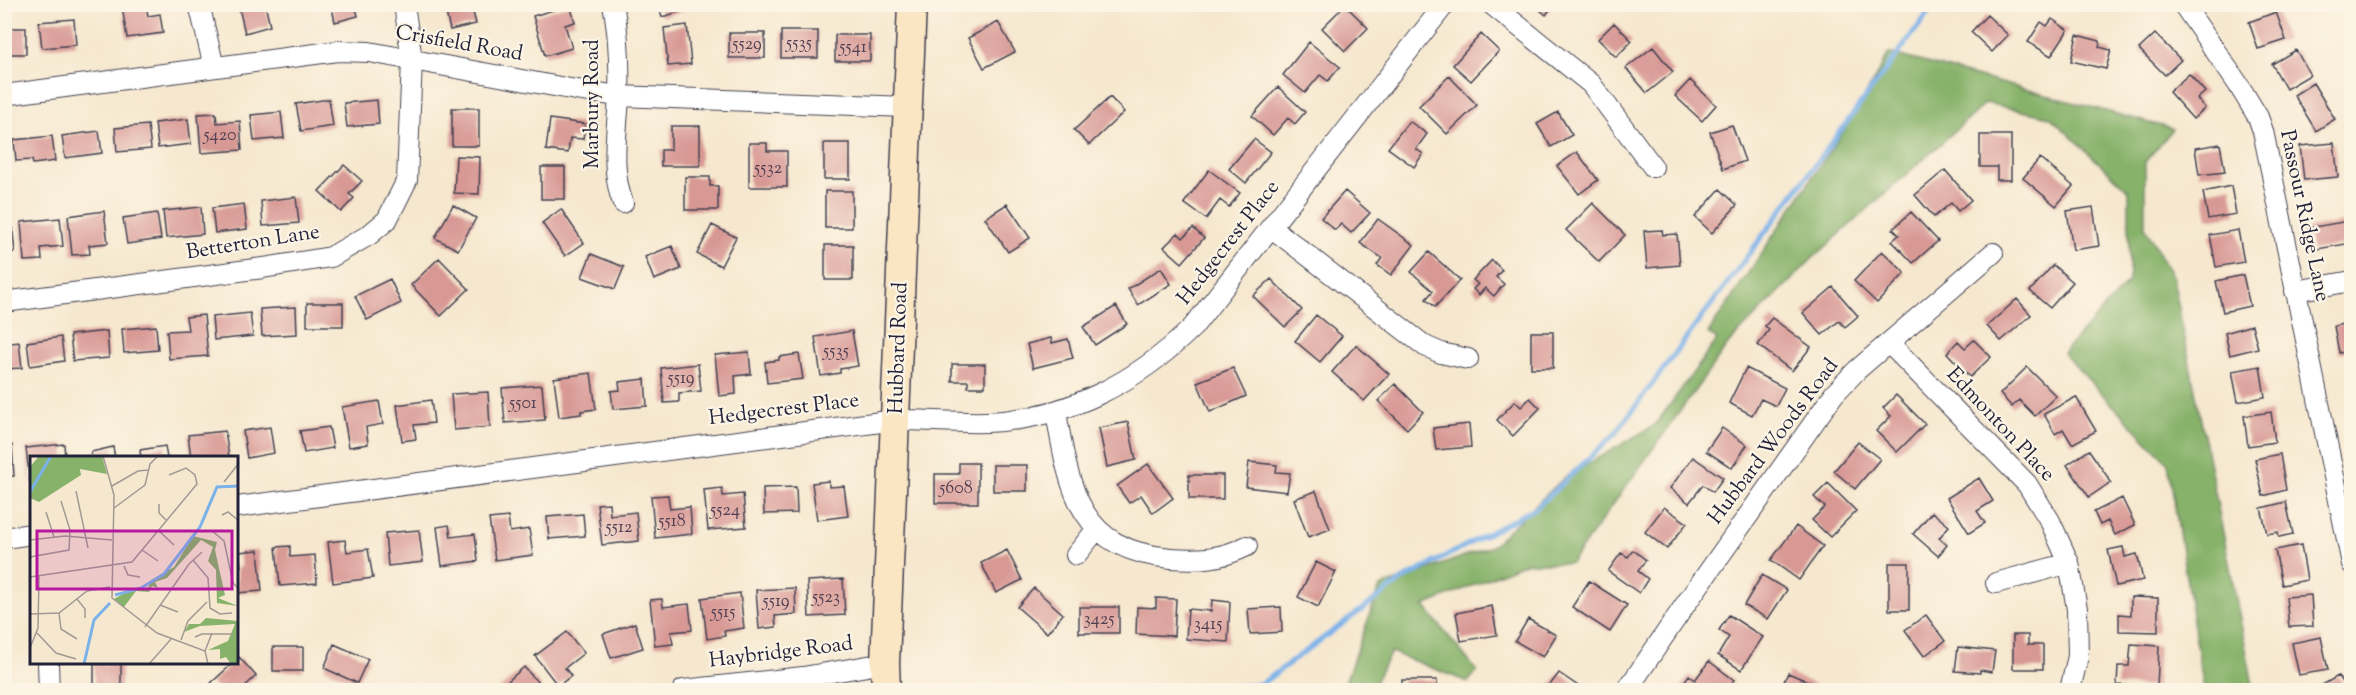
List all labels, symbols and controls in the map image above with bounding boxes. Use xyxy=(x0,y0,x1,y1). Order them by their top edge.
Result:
street label: Crisfield Road xyxy=(393,18,525,70)
house number: 5535 xyxy=(785,31,812,57)
house number: 5529 xyxy=(731,32,762,58)
house number: 5541 xyxy=(838,35,867,61)
street label: Marbury Road xyxy=(578,39,608,169)
house number: 5420 xyxy=(202,123,237,149)
street label: Passour Ridge Lane xyxy=(2271,127,2337,305)
house number: 5532 xyxy=(753,156,783,182)
street label: Hedgecrest Place xyxy=(1171,174,1287,312)
street label: Betterton Lane xyxy=(184,218,322,268)
street label: Hubbard Road xyxy=(882,281,916,415)
house number: 5535 xyxy=(822,339,849,365)
street label: Hubbard Woods Road xyxy=(1702,353,1847,531)
street label: Edmonton Place xyxy=(1939,361,2061,489)
house number: 5519 xyxy=(666,366,695,392)
street label: Hedgecrest Place xyxy=(707,386,861,434)
house number: 5501 xyxy=(508,391,537,417)
inset map xyxy=(30,456,238,665)
house number: 5608 xyxy=(938,476,973,502)
house number: 5524 xyxy=(709,498,740,524)
house number: 5518 xyxy=(657,509,686,535)
house number: 5512 xyxy=(604,515,633,541)
house number: 5523 xyxy=(811,585,840,611)
house number: 5519 xyxy=(761,589,790,615)
house number: 5515 xyxy=(710,600,735,626)
house number: 3425 xyxy=(1084,607,1114,633)
house number: 3415 xyxy=(1194,612,1222,638)
street label: Haybridge Road xyxy=(707,629,855,677)

